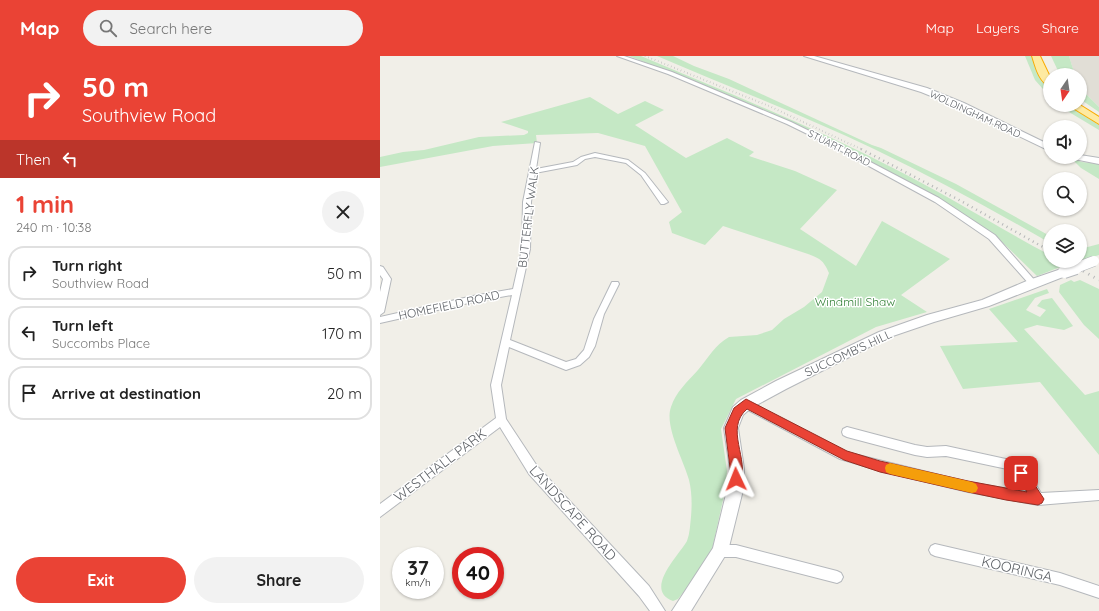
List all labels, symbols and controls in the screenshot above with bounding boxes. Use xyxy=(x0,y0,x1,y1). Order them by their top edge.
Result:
search box xyxy=(83,10,363,46)
text: Map xyxy=(20,16,59,40)
icon: search xyxy=(97,17,119,39)
text: Search here xyxy=(129,19,212,38)
text: Map xyxy=(925,19,954,37)
text: Layers xyxy=(976,19,1020,37)
text: Share xyxy=(1042,19,1079,37)
north arrow xyxy=(1043,68,1087,112)
map controls xyxy=(1043,68,1087,268)
text: 50 m xyxy=(82,69,149,104)
icon: right xyxy=(16,72,68,124)
street label: WOLDINGHAM ROAD xyxy=(927,87,1023,141)
text: Southview Road xyxy=(82,104,216,127)
button: sound xyxy=(1043,120,1087,164)
street label: STUART ROAD xyxy=(806,127,872,169)
icon: left xyxy=(59,148,81,170)
text: Then xyxy=(16,150,51,169)
street label: BUTTERFLY WALK xyxy=(514,165,542,269)
button: search xyxy=(1043,172,1087,216)
text: 1 min xyxy=(16,189,74,219)
button: close xyxy=(322,191,364,233)
text: 240 m · 10:38 xyxy=(16,219,91,235)
button: layers xyxy=(1043,224,1087,268)
text: Turn right xyxy=(52,256,123,275)
icon: right xyxy=(18,262,40,284)
text: 50 m xyxy=(327,264,362,283)
text: Southview Road xyxy=(52,275,149,291)
street label: HOMEFIELD ROAD xyxy=(397,287,501,323)
park label: Windmill Shaw xyxy=(815,294,895,309)
text: Turn left xyxy=(52,316,114,335)
icon: left xyxy=(18,322,40,344)
text: 170 m xyxy=(322,324,362,343)
street label: SUCCOMB'S HILL xyxy=(802,326,895,380)
text: Succombs Place xyxy=(52,335,150,351)
icon: arrive xyxy=(18,382,40,404)
text: Arrive at destination xyxy=(52,384,201,403)
text: 20 m xyxy=(327,384,362,403)
street label: WESTHALL PARK xyxy=(390,424,490,506)
pin xyxy=(1004,456,1038,490)
position arrow xyxy=(715,458,757,500)
street label: LANDSCAPE ROAD xyxy=(526,462,620,564)
icon: arrive xyxy=(1010,462,1032,484)
speed limit sign: 40 xyxy=(452,547,504,599)
street label: KOORINGA xyxy=(980,552,1054,586)
text: 37 xyxy=(407,555,429,580)
button: Exit xyxy=(16,557,186,603)
button: Share xyxy=(194,557,364,603)
text: km/h xyxy=(405,576,431,589)

